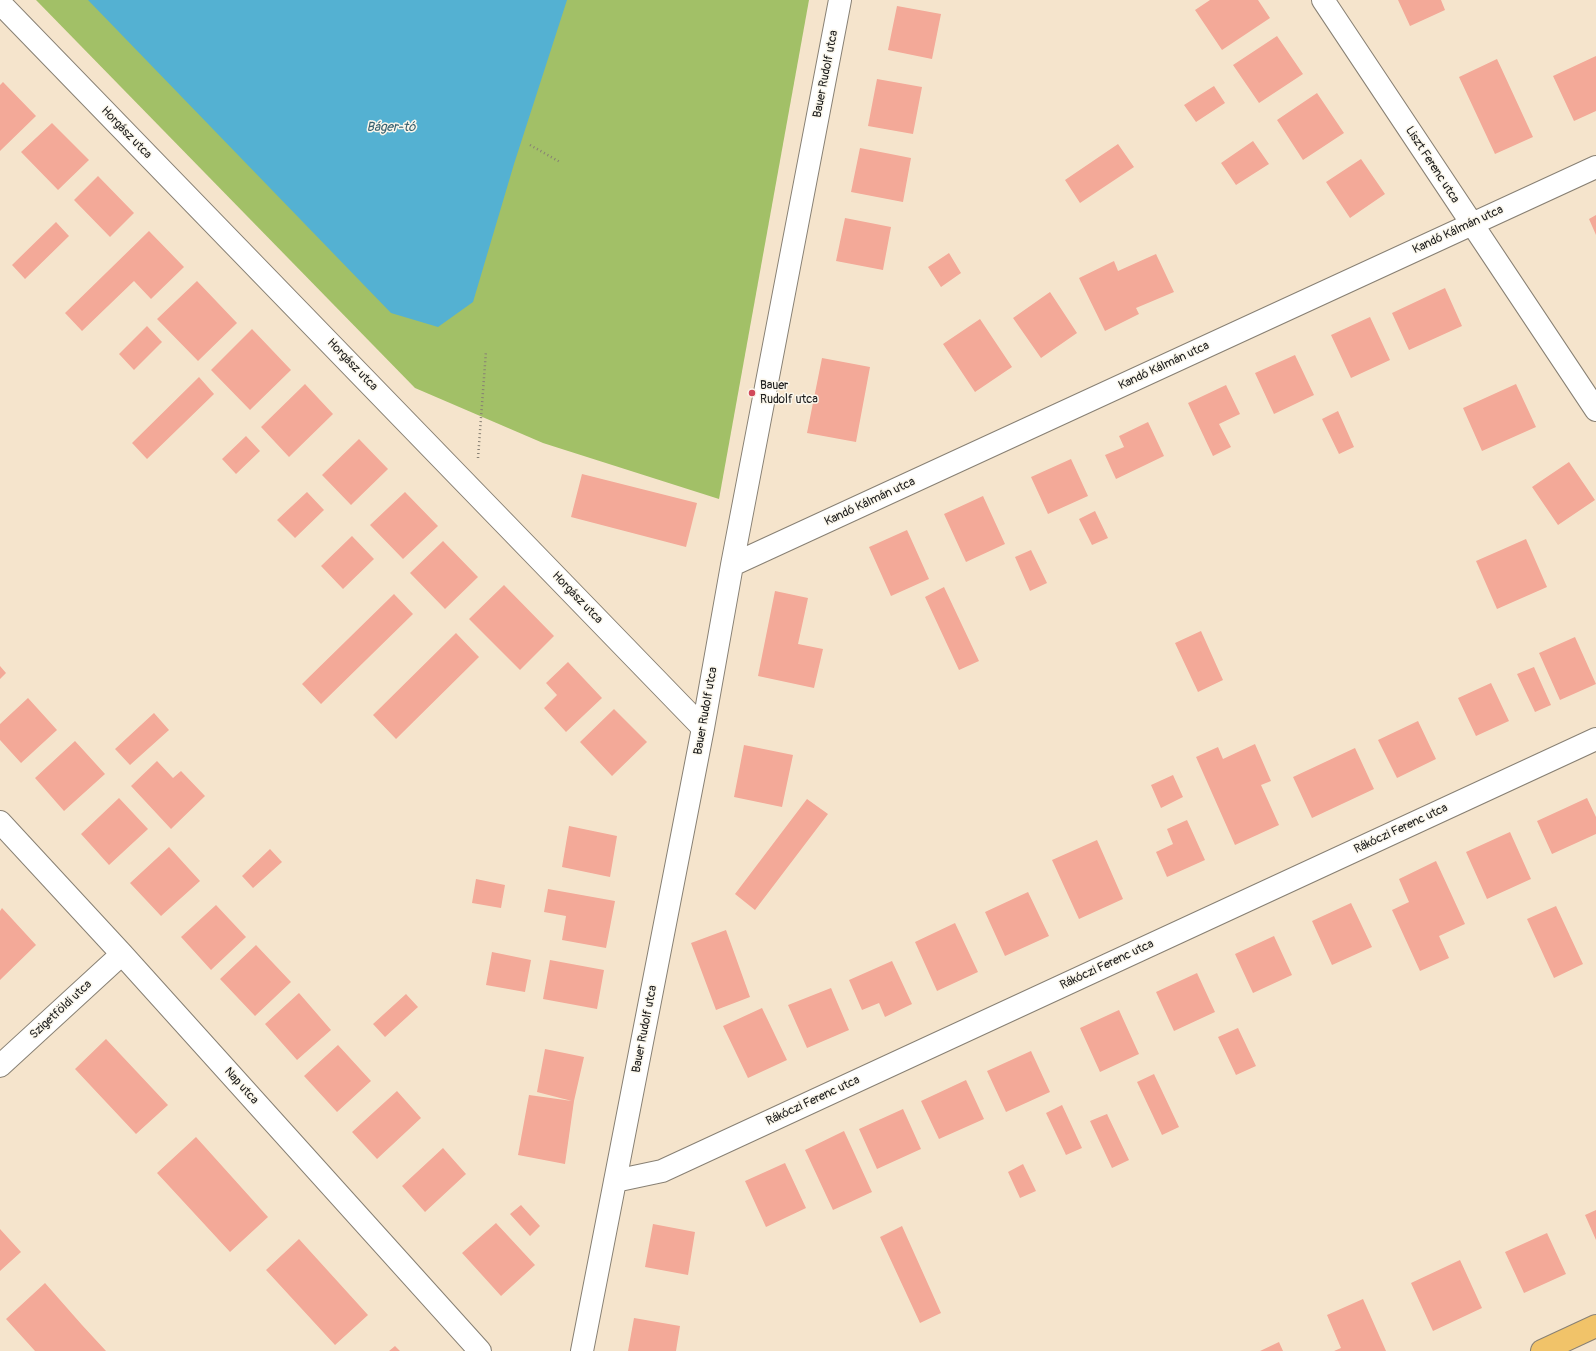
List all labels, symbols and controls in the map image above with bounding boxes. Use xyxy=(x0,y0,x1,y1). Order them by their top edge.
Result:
street label: Bauer Rudolf utca xyxy=(810,29,842,119)
street label: Horgász utca xyxy=(98,104,154,162)
water label: Báger-tó xyxy=(367,120,415,136)
street label: Liszt Ferenc utca xyxy=(1402,124,1462,206)
street label: Kandó Kálmán utca xyxy=(1410,203,1506,257)
street label: Horgász utca xyxy=(324,336,380,394)
street label: Kandó Kálmán utca xyxy=(1116,339,1212,393)
place label: Bauer Rudolf utca xyxy=(760,379,818,407)
marker: Bauer Rudolf utca xyxy=(747,388,757,398)
street label: Kandó Kálmán utca xyxy=(822,475,918,529)
street label: Horgász utca xyxy=(549,569,605,627)
street label: Bauer Rudolf utca xyxy=(691,666,721,756)
street label: Rákóczi Ferenc utca xyxy=(1352,801,1450,857)
street label: Rákóczi Ferenc utca xyxy=(1058,937,1156,993)
street label: Szigetföldi utca xyxy=(27,978,95,1042)
street label: Bauer Rudolf utca xyxy=(629,984,661,1074)
street label: Nap utca xyxy=(221,1065,261,1107)
street label: Rákóczi Ferenc utca xyxy=(764,1073,862,1129)

